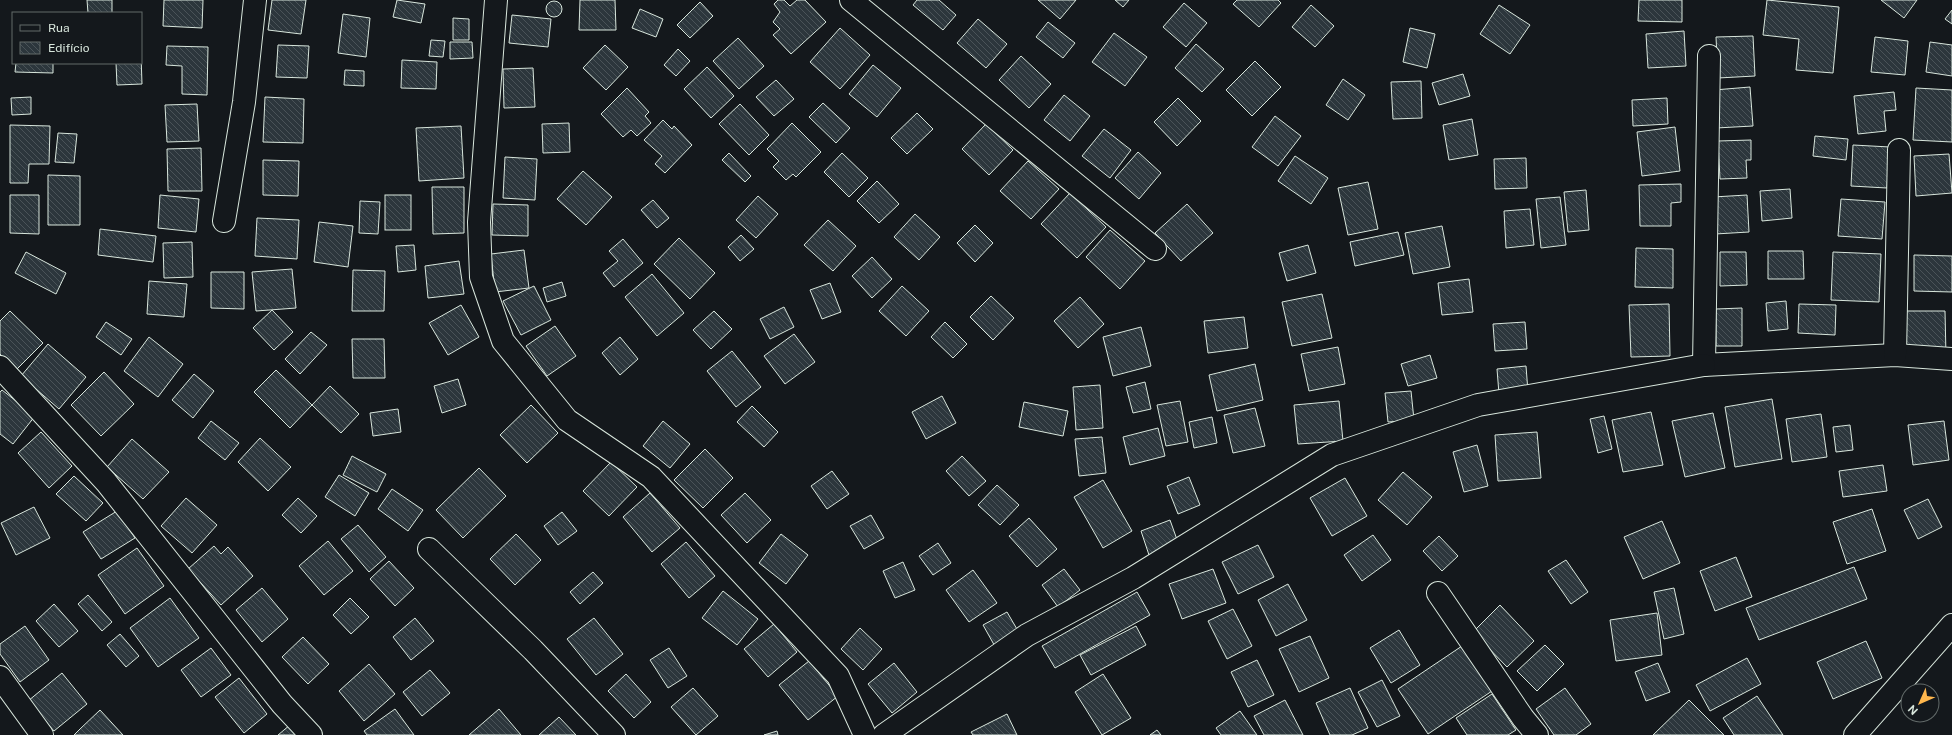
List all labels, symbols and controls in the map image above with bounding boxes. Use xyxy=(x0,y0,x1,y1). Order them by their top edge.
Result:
legend xyxy=(12,12,142,64)
text: Rua xyxy=(48,21,70,35)
text: Edifício xyxy=(48,41,90,55)
north arrow xyxy=(1900,683,1940,723)
text: N xyxy=(1906,703,1920,717)

